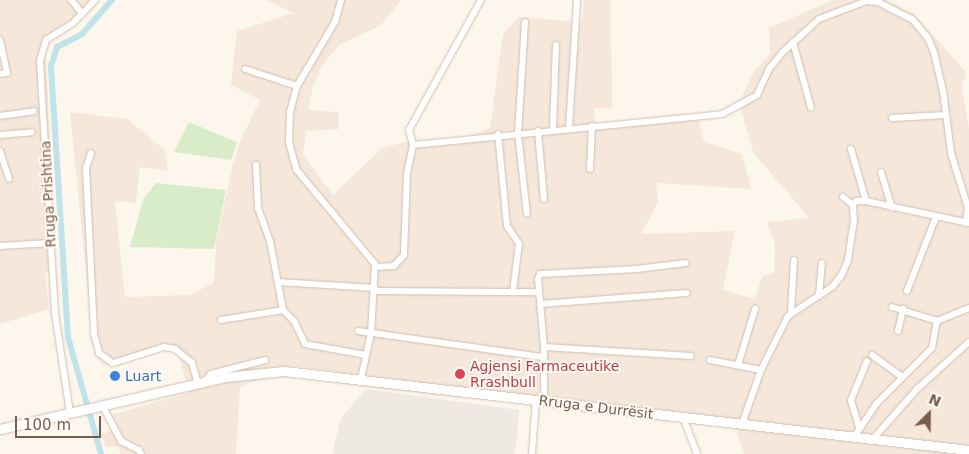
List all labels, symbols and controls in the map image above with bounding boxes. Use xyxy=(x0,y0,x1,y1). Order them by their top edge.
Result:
street label: Rruga Prishtina xyxy=(37,140,59,248)
place label: Agjensi Farmaceutike Rrashbull xyxy=(470,358,619,391)
place label: Luart xyxy=(125,368,161,384)
marker: Agjensi Farmaceutike Rrashbull xyxy=(454,368,466,380)
marker: Luart xyxy=(109,370,121,382)
north arrow xyxy=(904,389,954,439)
text: N xyxy=(926,391,943,410)
street label: Rruga e Durrësit xyxy=(538,392,654,422)
scale bar xyxy=(18,406,104,438)
text: 100 m xyxy=(23,416,71,434)

